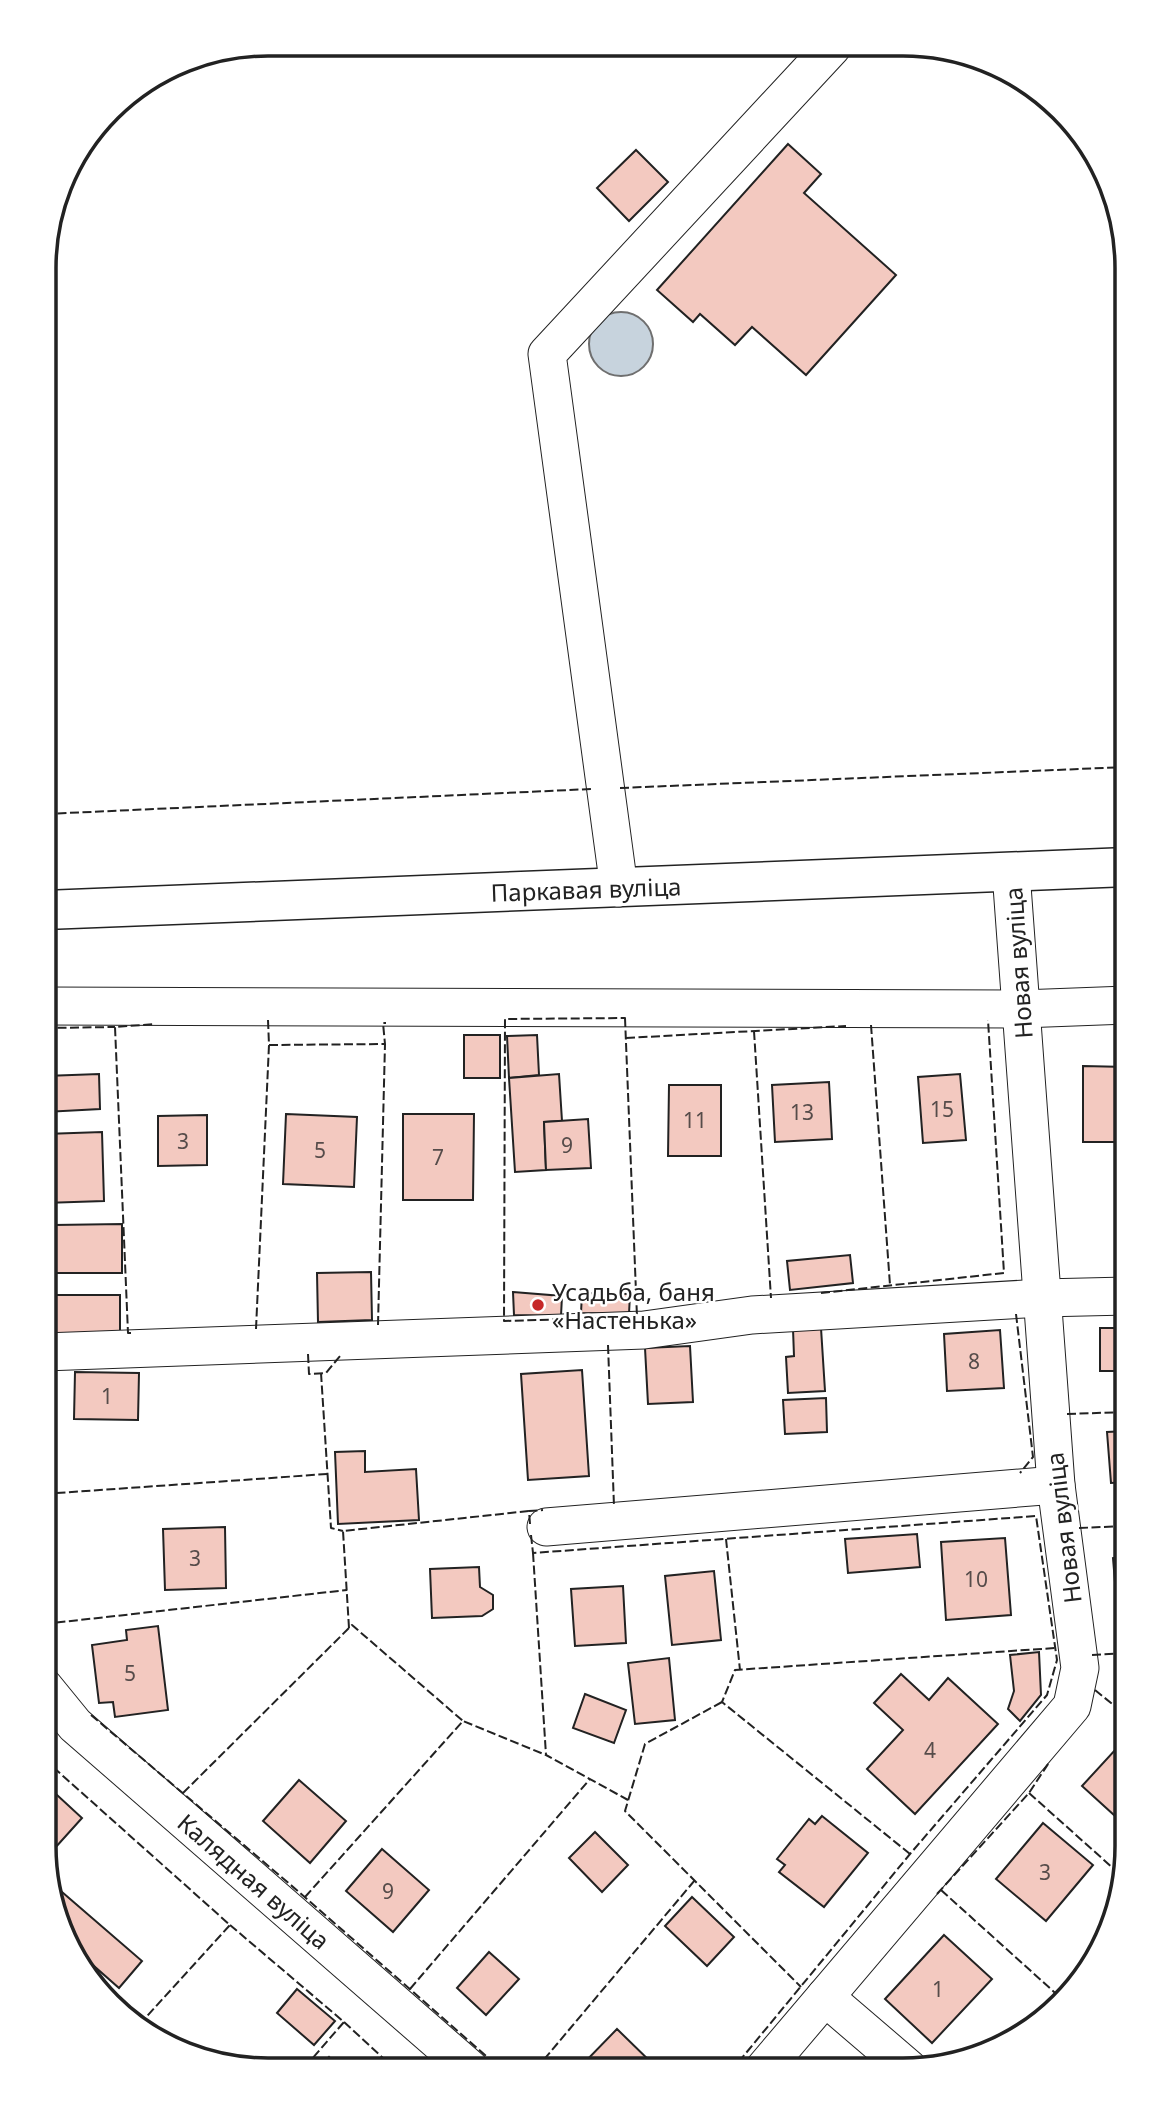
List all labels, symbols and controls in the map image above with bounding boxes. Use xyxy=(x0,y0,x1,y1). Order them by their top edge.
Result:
street label: Паркавая вуліца xyxy=(490,869,682,909)
street label: Новая вуліца xyxy=(996,886,1040,1040)
house number: 15 xyxy=(930,1095,954,1123)
house number: 13 xyxy=(790,1098,814,1126)
house number: 11 xyxy=(683,1106,707,1134)
house number: 3 xyxy=(177,1127,189,1155)
house number: 9 xyxy=(561,1131,573,1159)
house number: 5 xyxy=(314,1136,326,1164)
house number: 7 xyxy=(432,1143,444,1171)
place label: Усадьба, баня «Настенька» xyxy=(552,1275,715,1336)
marker: Усадьба, баня «Настенька» xyxy=(530,1297,546,1313)
house number: 8 xyxy=(968,1347,980,1375)
house number: 1 xyxy=(101,1382,113,1410)
street label: Новая вуліца xyxy=(1037,1451,1089,1605)
house number: 3 xyxy=(189,1544,201,1572)
house number: 10 xyxy=(964,1565,988,1593)
house number: 5 xyxy=(124,1659,136,1687)
house number: 4 xyxy=(924,1736,936,1764)
street label: Калядная вуліца xyxy=(171,1806,337,1956)
house number: 3 xyxy=(1039,1858,1051,1886)
house number: 9 xyxy=(382,1877,394,1905)
house number: 1 xyxy=(932,1975,944,2003)

